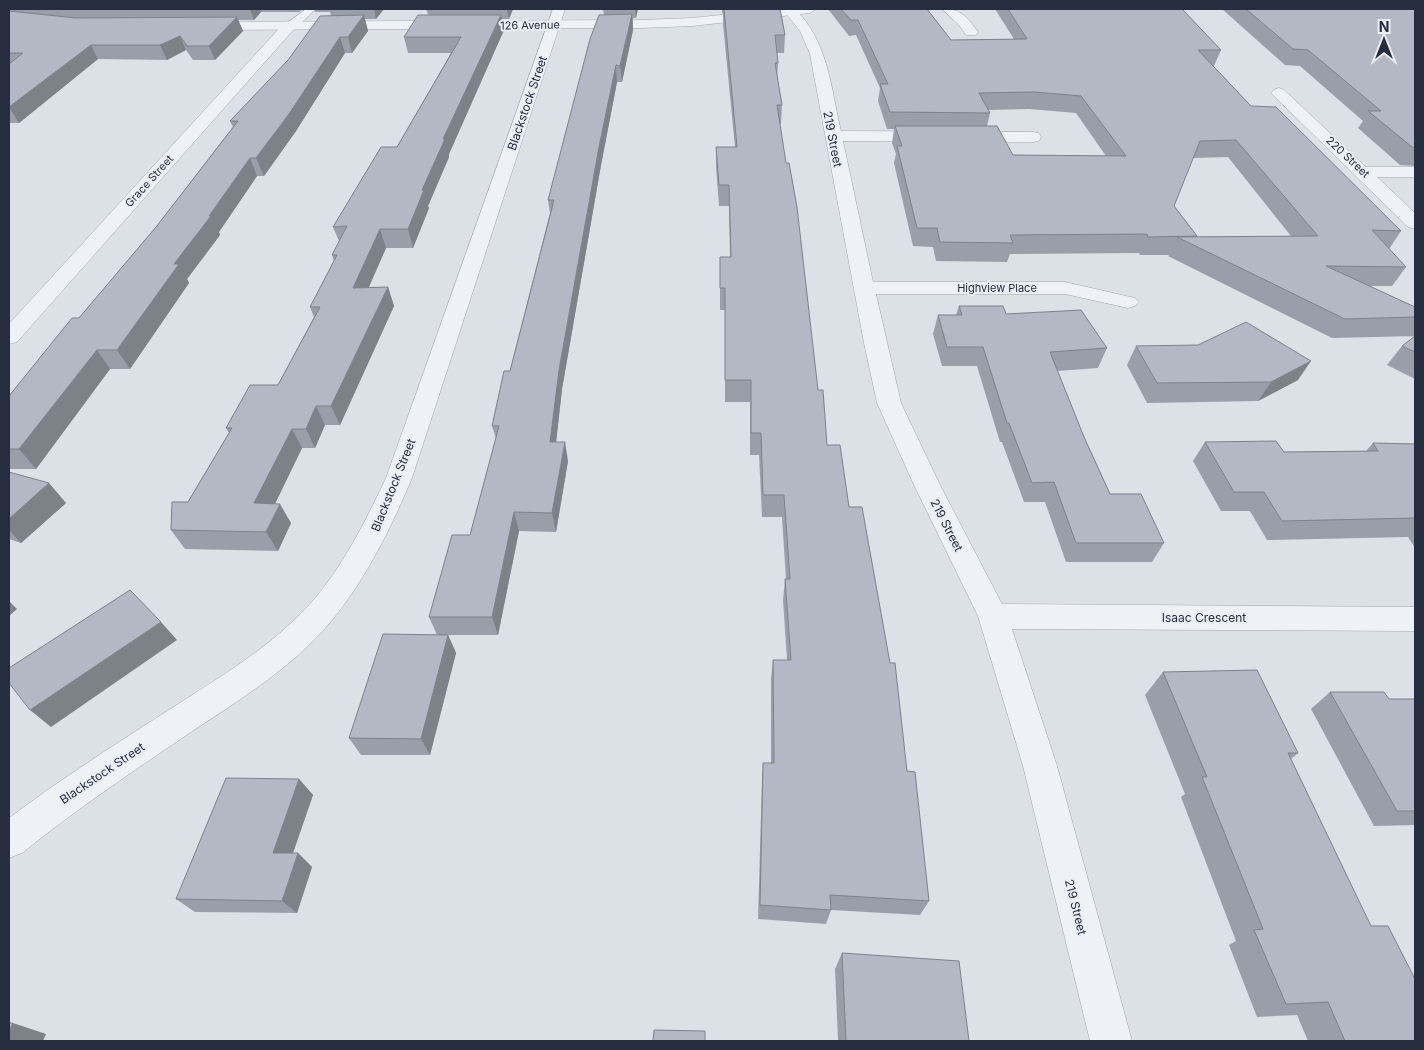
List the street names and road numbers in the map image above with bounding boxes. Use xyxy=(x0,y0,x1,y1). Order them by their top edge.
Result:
street label: 126 Avenue xyxy=(500,17,560,33)
street label: Blackstock Street xyxy=(504,54,550,152)
street label: 219 Street xyxy=(820,110,846,168)
street label: 220 Street xyxy=(1323,133,1373,181)
street label: Grace Street xyxy=(122,152,176,210)
street label: Highview Place xyxy=(957,281,1037,295)
street label: Blackstock Street xyxy=(368,436,419,534)
street label: 219 Street xyxy=(927,496,967,554)
street label: Isaac Crescent xyxy=(1162,610,1246,625)
street label: Blackstock Street xyxy=(57,739,147,807)
street label: 219 Street xyxy=(1062,878,1090,936)

